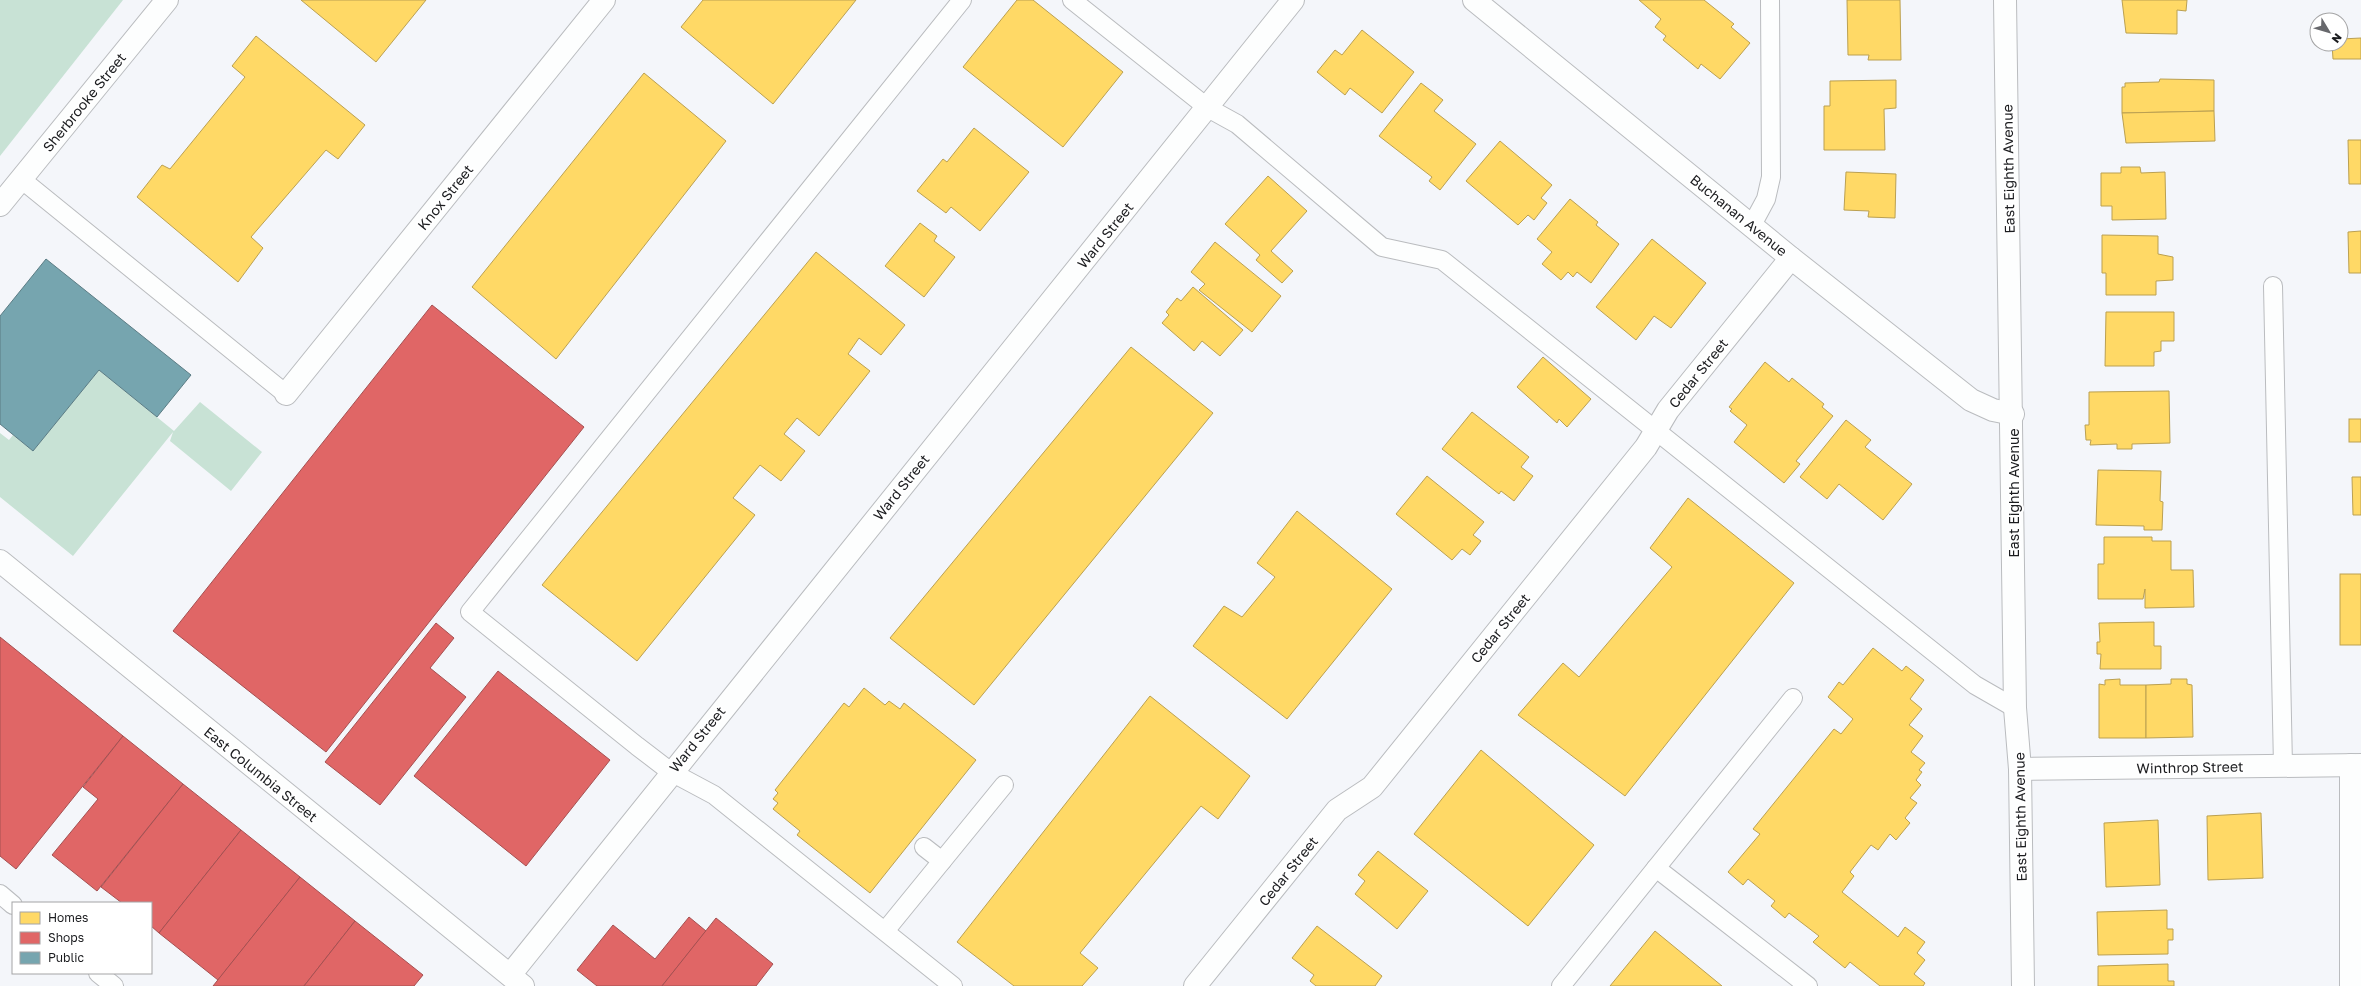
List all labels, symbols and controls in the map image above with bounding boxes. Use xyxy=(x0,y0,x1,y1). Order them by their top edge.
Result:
north arrow xyxy=(2309,12,2349,52)
text: N xyxy=(2330,31,2345,46)
street label: Sherbrooke Street xyxy=(39,49,129,155)
street label: East Eighth Avenue xyxy=(1998,104,2018,234)
street label: Knox Street xyxy=(414,161,476,233)
street label: Buchanan Avenue xyxy=(1687,171,1791,259)
street label: Ward Street xyxy=(1073,199,1137,271)
street label: Cedar Street xyxy=(1665,335,1731,411)
street label: East Eighth Avenue xyxy=(2005,428,2022,558)
street label: Ward Street xyxy=(869,451,933,523)
street label: Cedar Street xyxy=(1467,590,1533,666)
street label: Ward Street xyxy=(665,703,729,775)
street label: East Columbia Street xyxy=(201,723,321,825)
street label: East Eighth Avenue xyxy=(2010,752,2030,882)
street label: Winthrop Street xyxy=(2136,758,2244,776)
street label: Cedar Street xyxy=(1255,833,1321,909)
legend xyxy=(12,902,152,974)
text: Homes xyxy=(48,910,88,925)
text: Shops xyxy=(48,930,84,945)
text: Public xyxy=(48,950,85,965)

